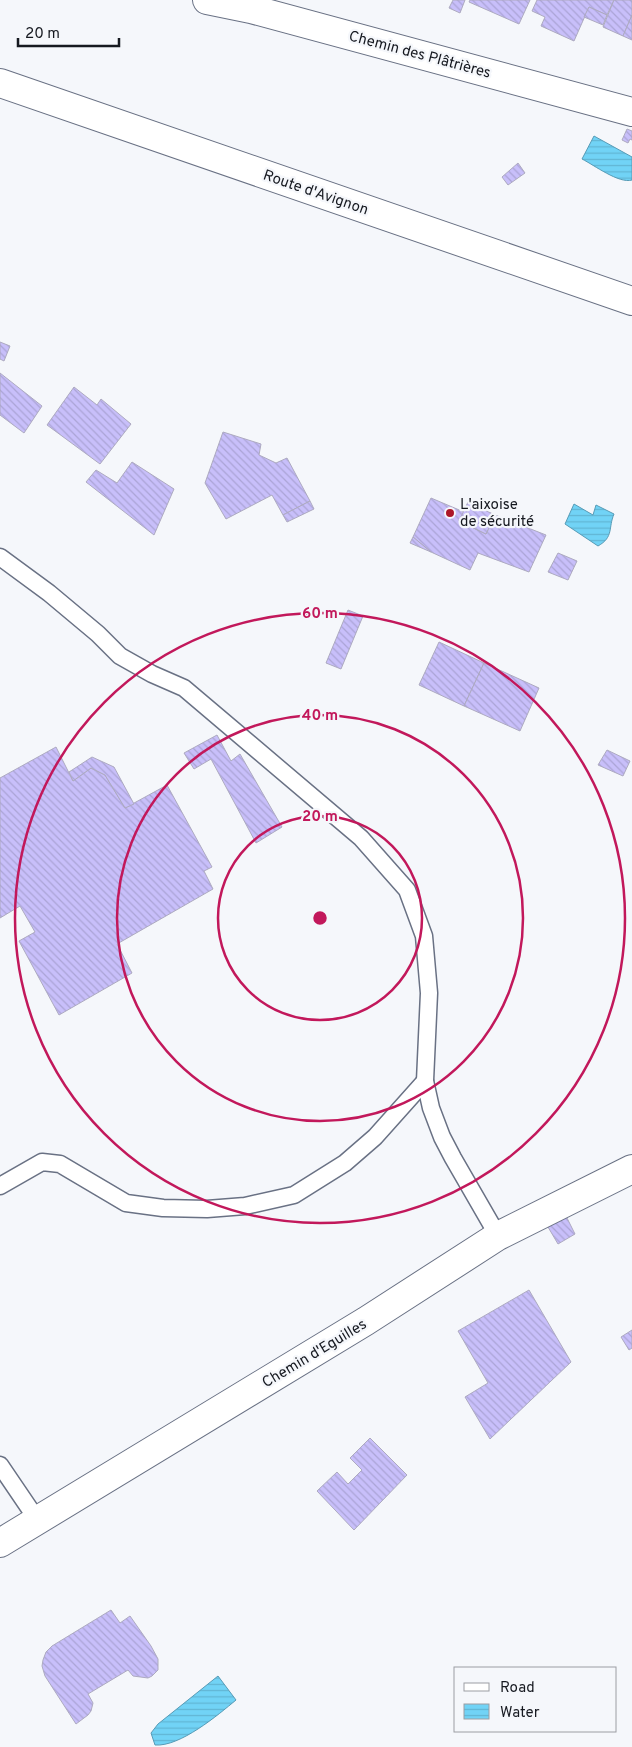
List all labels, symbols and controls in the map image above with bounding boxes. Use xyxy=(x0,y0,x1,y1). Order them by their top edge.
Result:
scale bar xyxy=(18,15,119,47)
text: 20 m xyxy=(25,25,60,44)
street label: Chemin des Plâtrières xyxy=(346,27,493,84)
street label: Route d'Avignon xyxy=(260,167,371,220)
place label: L'aixoise de sécurité xyxy=(460,496,534,532)
marker: L'aixoise de sécurité xyxy=(444,507,456,519)
text: 60 m xyxy=(302,605,338,624)
text: 40 m xyxy=(302,707,338,726)
text: 20 m xyxy=(302,808,338,827)
centre of rings xyxy=(311,909,329,927)
street label: Chemin d'Eguilles xyxy=(259,1316,371,1393)
legend xyxy=(454,1667,617,1732)
text: Road xyxy=(500,1679,535,1698)
text: Water xyxy=(500,1704,540,1723)

